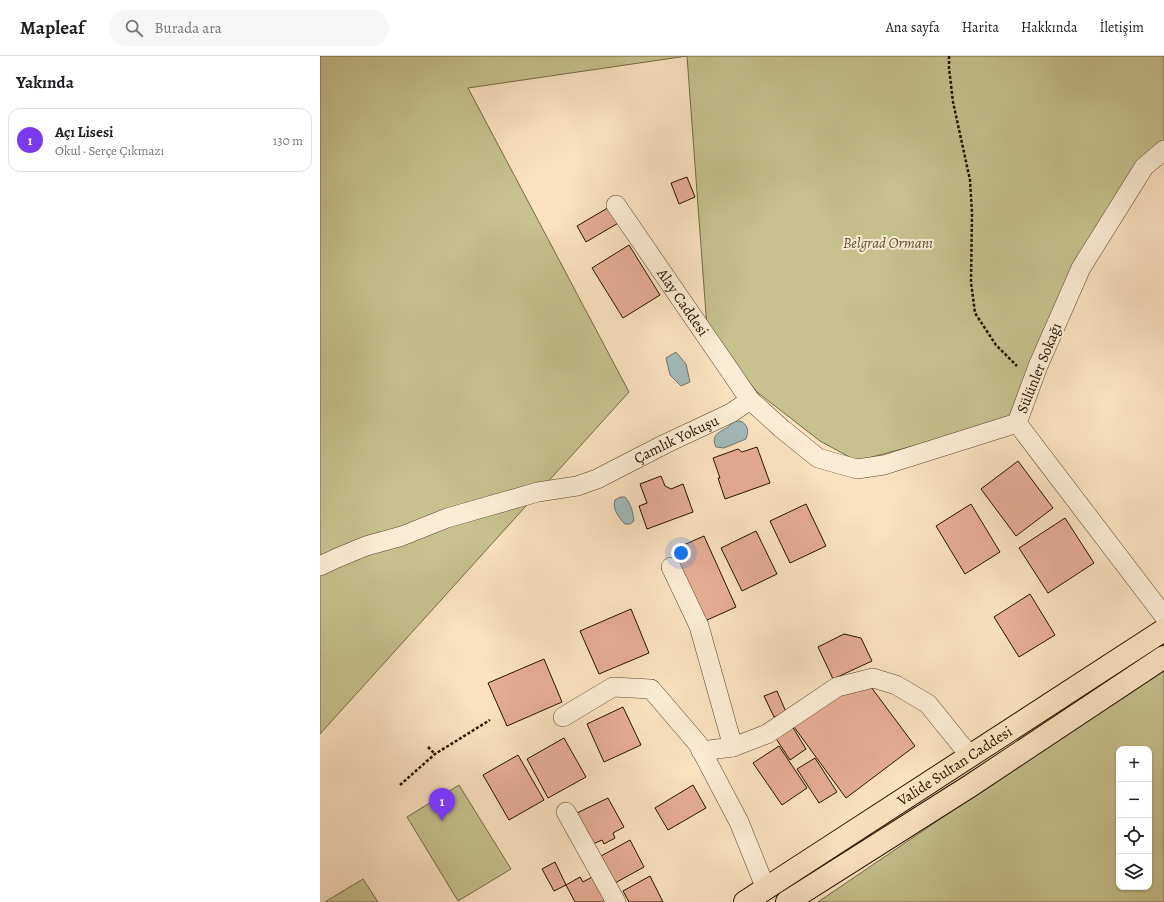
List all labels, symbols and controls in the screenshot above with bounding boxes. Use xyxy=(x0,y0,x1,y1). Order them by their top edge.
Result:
search box xyxy=(109,10,389,46)
text: Mapleaf xyxy=(20,15,85,41)
icon: search xyxy=(123,17,145,39)
text: Burada ara xyxy=(155,18,222,38)
text: Ana sayfa xyxy=(886,18,940,37)
text: Harita xyxy=(962,18,999,37)
text: Hakkında xyxy=(1021,18,1077,37)
text: İletişim xyxy=(1099,18,1144,37)
text: Yakında xyxy=(16,71,74,94)
text: Açı Lisesi xyxy=(55,122,113,142)
text: 1 xyxy=(28,132,32,149)
text: 130 m xyxy=(273,132,303,149)
text: Okul · Serçe Çıkmazı xyxy=(55,142,164,159)
park label: Belgrad Ormanı xyxy=(843,233,933,253)
street label: Alay Caddesi xyxy=(652,264,713,340)
street label: Sülünler Sokağı xyxy=(1012,320,1066,416)
street label: Çamlık Yokuşu xyxy=(630,410,723,468)
your location xyxy=(671,543,691,563)
street label: Valide Sultan Caddesi xyxy=(893,721,1016,811)
map controls xyxy=(1116,746,1152,890)
button: + xyxy=(1116,746,1152,782)
button: − xyxy=(1116,782,1152,818)
pin: 1 xyxy=(429,788,455,821)
button: locate xyxy=(1116,818,1152,854)
button: layers xyxy=(1116,854,1152,890)

